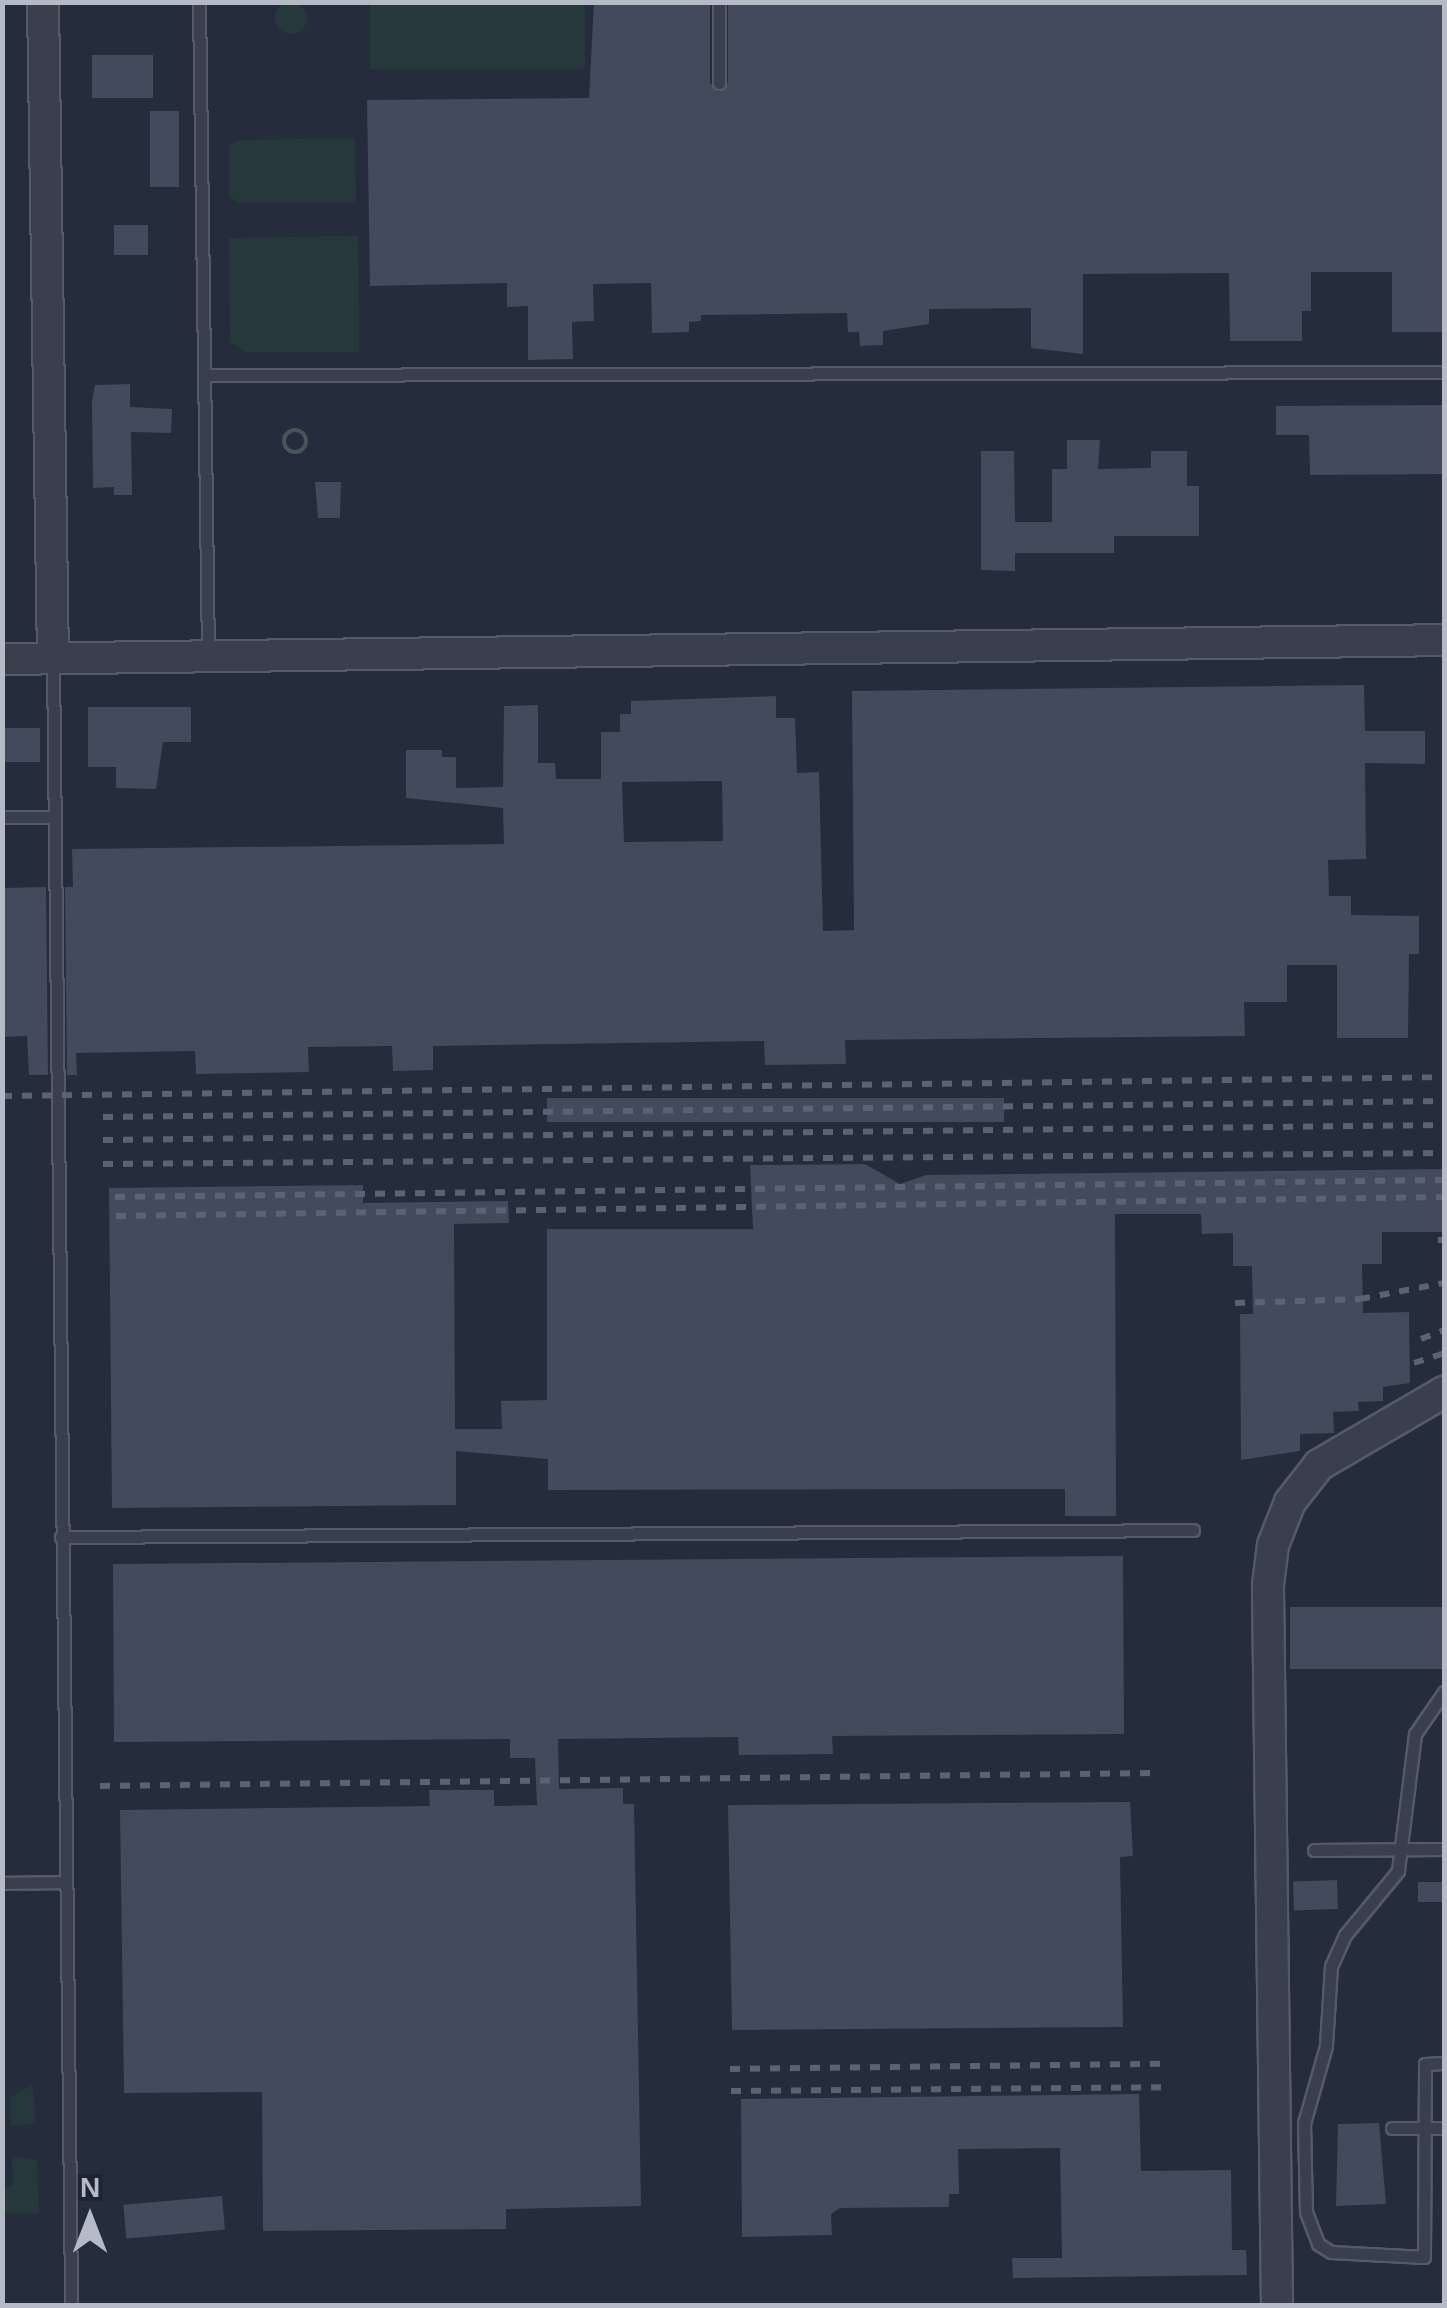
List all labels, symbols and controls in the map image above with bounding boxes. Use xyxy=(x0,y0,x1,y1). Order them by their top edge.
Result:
north arrow xyxy=(40,2168,140,2268)
text: N xyxy=(80,2172,100,2203)

